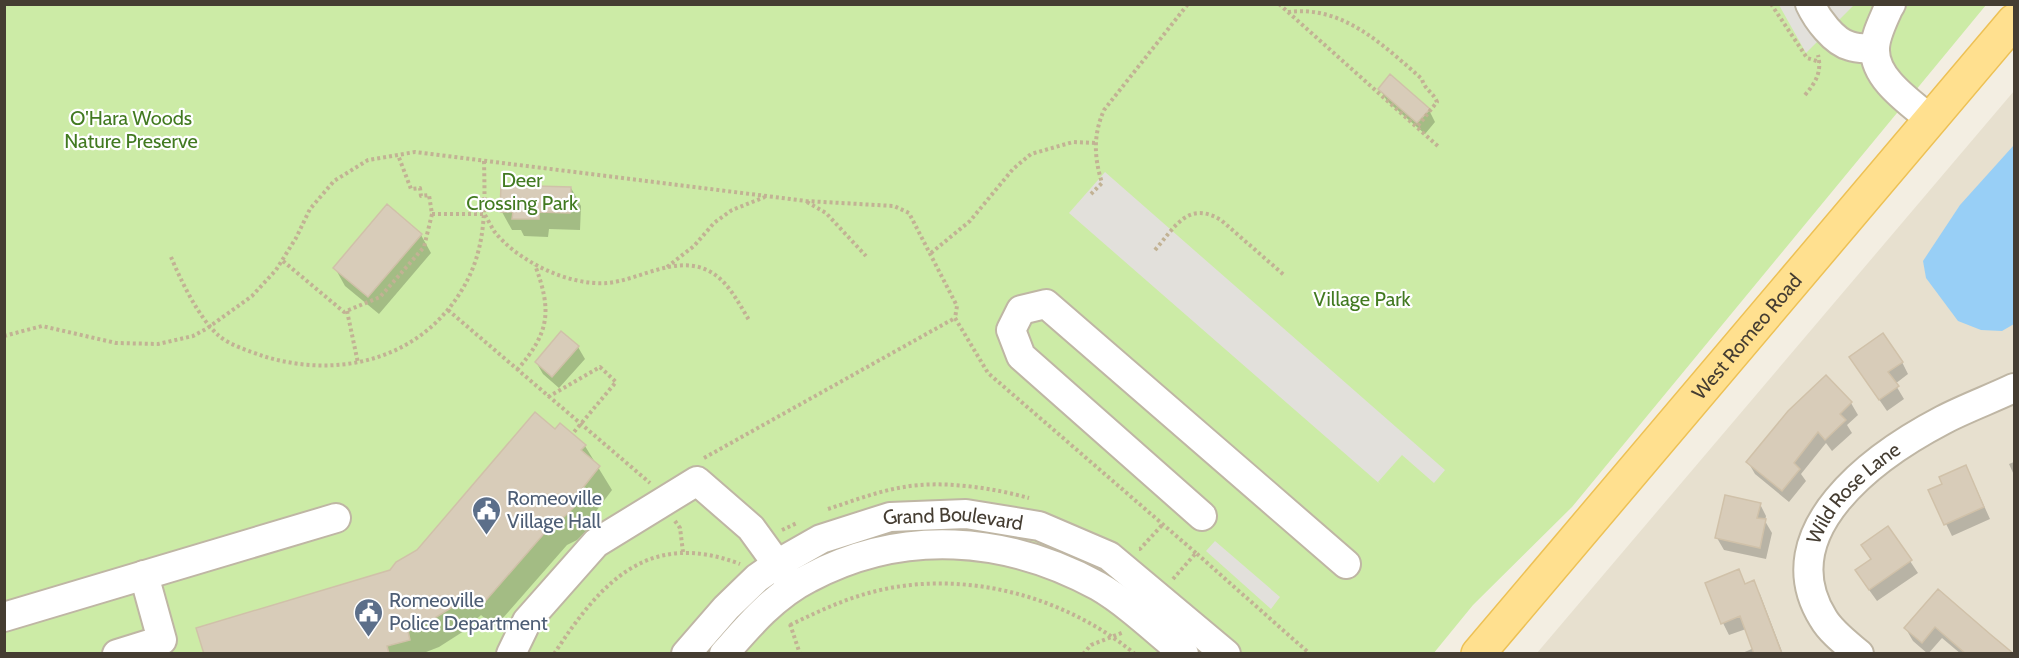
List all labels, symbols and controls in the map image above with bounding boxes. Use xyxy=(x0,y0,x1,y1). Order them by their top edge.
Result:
park label: O'Hara Woods Nature Preserve xyxy=(64,106,198,153)
park label: Deer Crossing Park xyxy=(466,168,578,215)
street label: West Romeo Road xyxy=(1687,269,1807,404)
park label: Village Park xyxy=(1313,287,1411,311)
street label: Wild Rose Lane xyxy=(1801,437,1905,547)
place label: Romeoville Village Hall xyxy=(507,486,602,533)
public building icon: Romeoville Village Hall xyxy=(470,494,502,536)
street label: Grand Boulevard xyxy=(880,502,1025,535)
place label: Romeoville Police Department xyxy=(389,588,548,635)
public building icon: Romeoville Police Department xyxy=(352,596,384,638)

